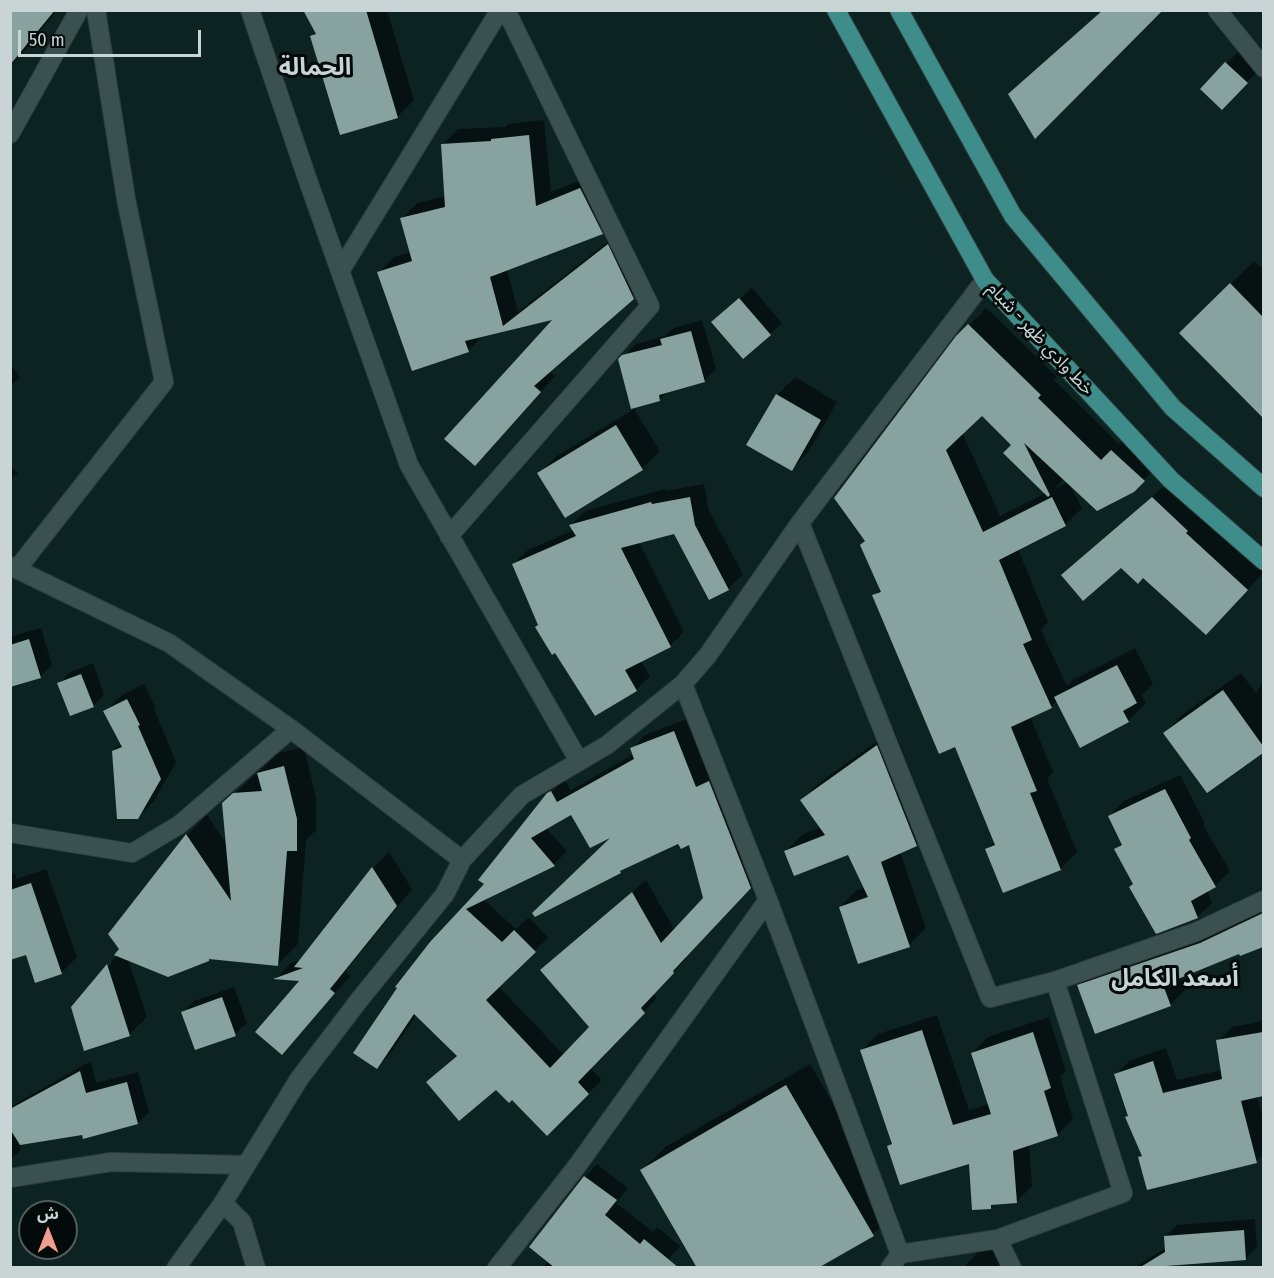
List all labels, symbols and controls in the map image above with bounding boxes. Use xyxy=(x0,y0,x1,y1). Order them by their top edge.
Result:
scale bar xyxy=(21,18,204,56)
text: 50 m xyxy=(29,29,65,51)
district label: الحمالة xyxy=(279,54,351,82)
street label: خط وادي ظهر - شبام xyxy=(982,278,1098,400)
district label: أسعد الكامل xyxy=(1111,965,1239,993)
north arrow xyxy=(18,1200,78,1260)
text: ش xyxy=(37,1204,59,1223)

